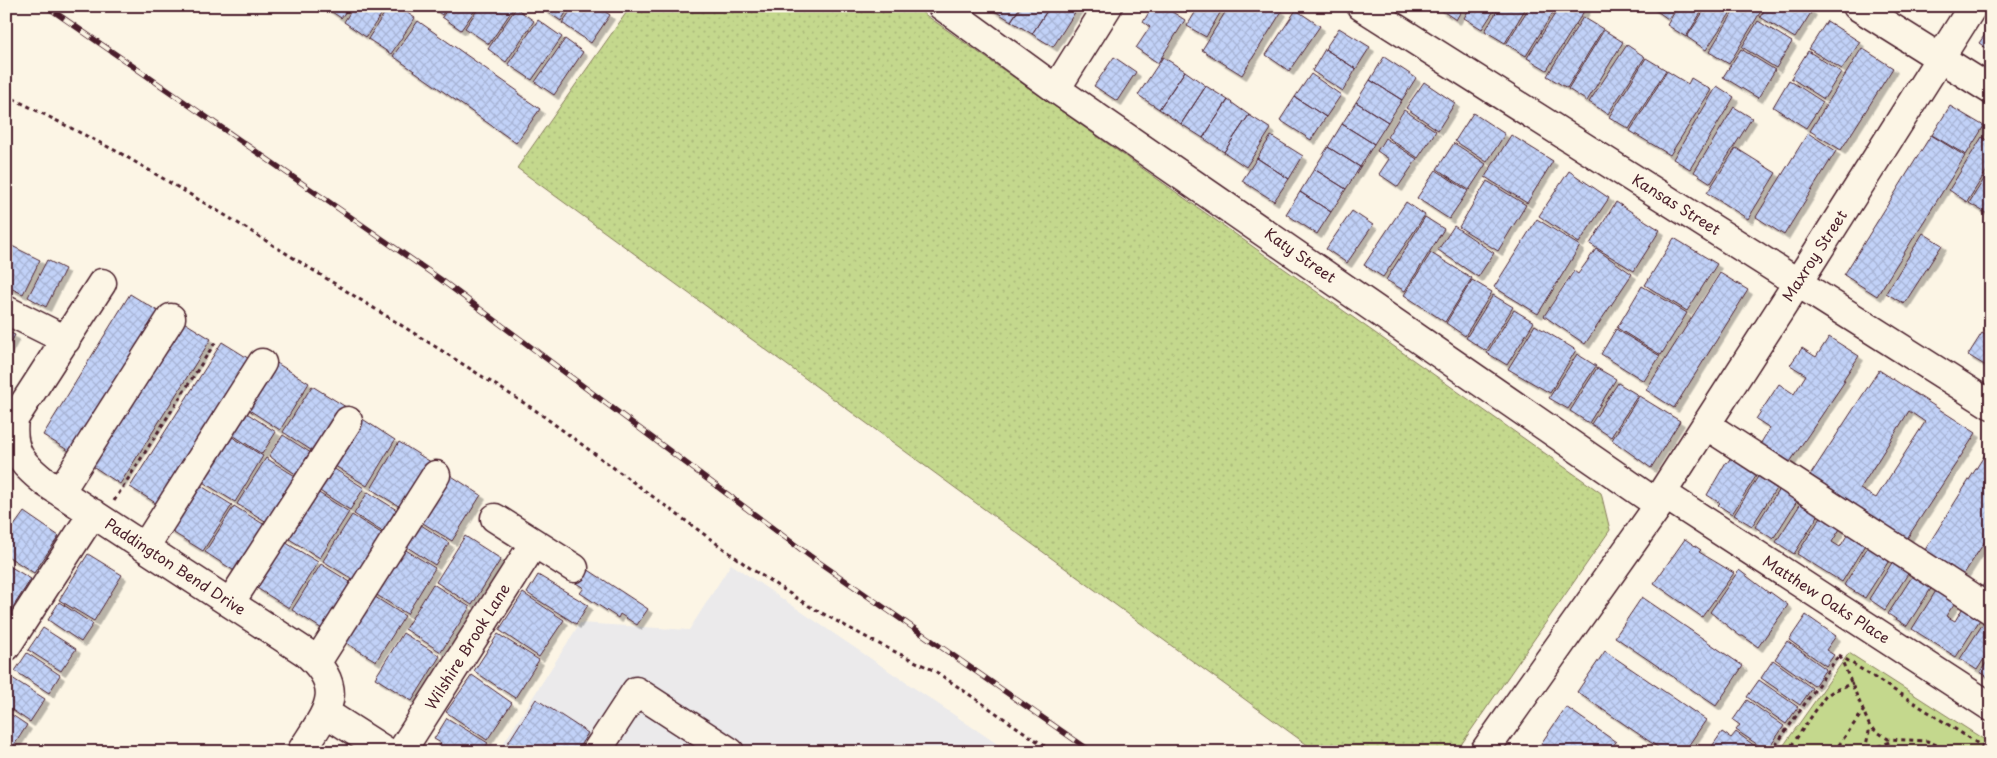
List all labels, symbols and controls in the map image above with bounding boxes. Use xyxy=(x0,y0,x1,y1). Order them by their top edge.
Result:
street label: Kansas Street xyxy=(1628,167,1725,240)
street label: Maxroy Street xyxy=(1776,205,1852,305)
street label: Katy Street xyxy=(1260,222,1341,288)
street label: Paddington Bend Drive xyxy=(101,512,251,620)
street label: Matthew Oaks Place xyxy=(1759,549,1895,649)
street label: Wilshire Brook Lane xyxy=(418,578,515,714)

